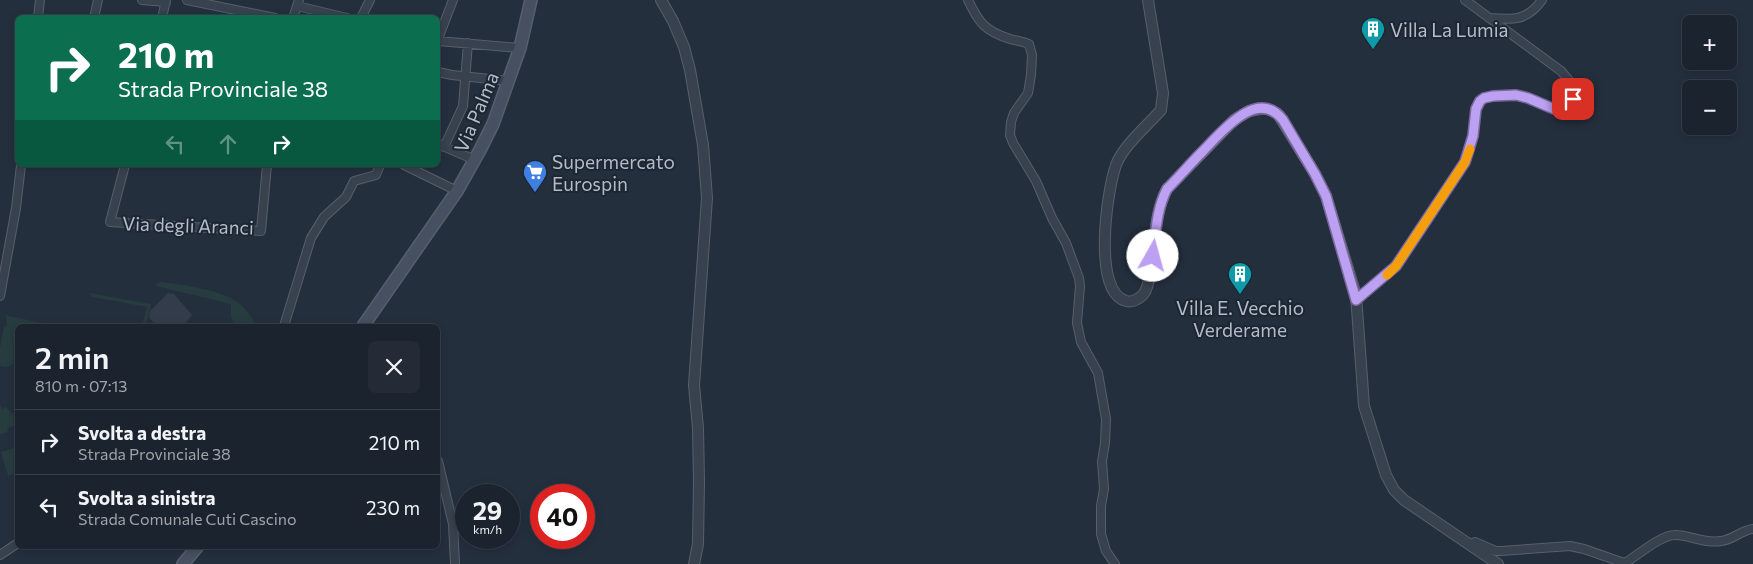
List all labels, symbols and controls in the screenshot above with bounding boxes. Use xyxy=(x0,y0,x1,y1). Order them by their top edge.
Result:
map controls xyxy=(1682,15,1737,135)
button: + xyxy=(1682,15,1737,70)
building icon: Villa La Lumia xyxy=(1360,16,1386,50)
place label: Villa La Lumia xyxy=(1390,18,1509,41)
text: 210 m xyxy=(118,32,214,75)
icon: right xyxy=(35,35,100,100)
street label: Via Palma xyxy=(449,69,503,155)
text: Strada Provinciale 38 xyxy=(118,75,328,102)
pin xyxy=(1552,78,1594,120)
button: − xyxy=(1682,80,1737,135)
icon: arrive xyxy=(1559,85,1587,113)
icon: left xyxy=(161,130,189,158)
icon: ahead xyxy=(214,130,242,158)
icon: right xyxy=(267,130,295,158)
place label: Supermercato Eurospin xyxy=(552,150,675,195)
supermarket icon: Supermercato Eurospin xyxy=(522,159,548,193)
street label: Via degli Aranci xyxy=(122,211,254,239)
position arrow xyxy=(1126,229,1178,281)
building icon: Villa E. Vecchio Verderame xyxy=(1227,261,1253,295)
place label: Villa E. Vecchio Verderame xyxy=(1176,296,1304,341)
text: 2 min xyxy=(35,338,109,375)
button: close xyxy=(368,341,420,393)
text: 810 m · 07:13 xyxy=(35,376,128,395)
text: Svolta a destra xyxy=(78,421,206,444)
icon: right xyxy=(35,428,63,456)
text: 210 m xyxy=(369,431,420,454)
text: Strada Provinciale 38 xyxy=(78,444,231,463)
speed limit sign: 40 xyxy=(530,484,595,549)
text: Svolta a sinistra xyxy=(78,486,216,509)
icon: left xyxy=(35,493,63,521)
text: 29 xyxy=(473,495,502,525)
text: 230 m xyxy=(366,496,420,519)
text: Strada Comunale Cuti Cascino xyxy=(78,509,297,528)
text: km/h xyxy=(473,522,502,536)

